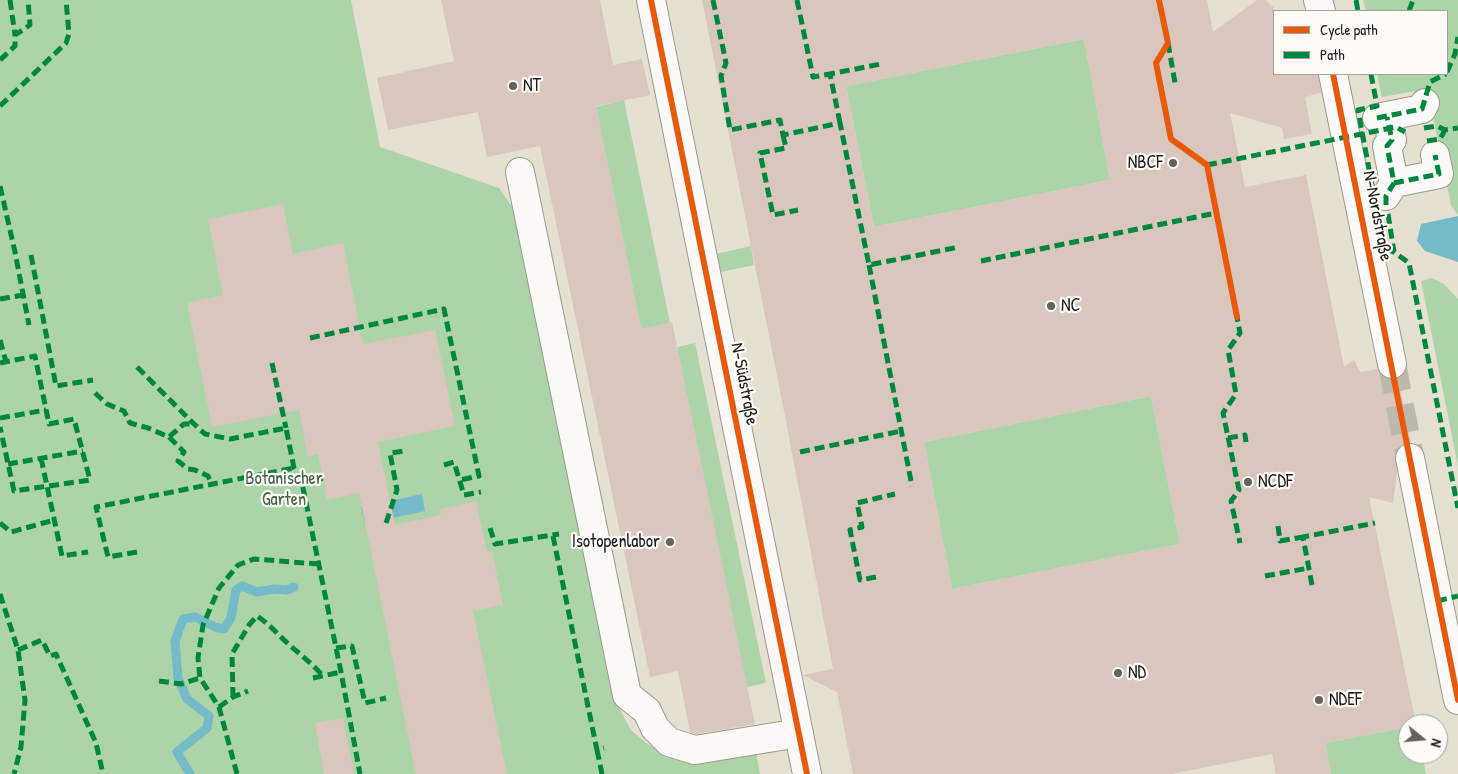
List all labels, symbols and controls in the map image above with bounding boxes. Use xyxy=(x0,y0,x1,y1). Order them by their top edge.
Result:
legend xyxy=(1273,10,1448,75)
text: Cycle path xyxy=(1320,19,1378,40)
text: Path xyxy=(1320,44,1345,65)
place label: NT xyxy=(523,75,541,97)
marker: NT xyxy=(507,80,519,92)
place label: NBCF xyxy=(1128,152,1163,174)
marker: NBCF xyxy=(1167,157,1179,169)
street label: N-Nordstraße xyxy=(1358,169,1396,263)
place label: NC xyxy=(1061,295,1080,317)
marker: NC xyxy=(1045,300,1057,312)
street label: N-Südstraße xyxy=(725,341,763,427)
park label: Botanischer Garten xyxy=(245,468,323,510)
place label: NCDF xyxy=(1258,471,1293,493)
marker: NCDF xyxy=(1242,476,1254,488)
place label: Isotopenlabor xyxy=(572,531,660,553)
marker: Isotopenlabor xyxy=(664,536,676,548)
place label: ND xyxy=(1128,662,1146,684)
marker: ND xyxy=(1112,667,1124,679)
place label: NDEF xyxy=(1329,689,1362,711)
marker: NDEF xyxy=(1313,694,1325,706)
north arrow xyxy=(1398,714,1448,764)
text: N xyxy=(1427,737,1447,750)

